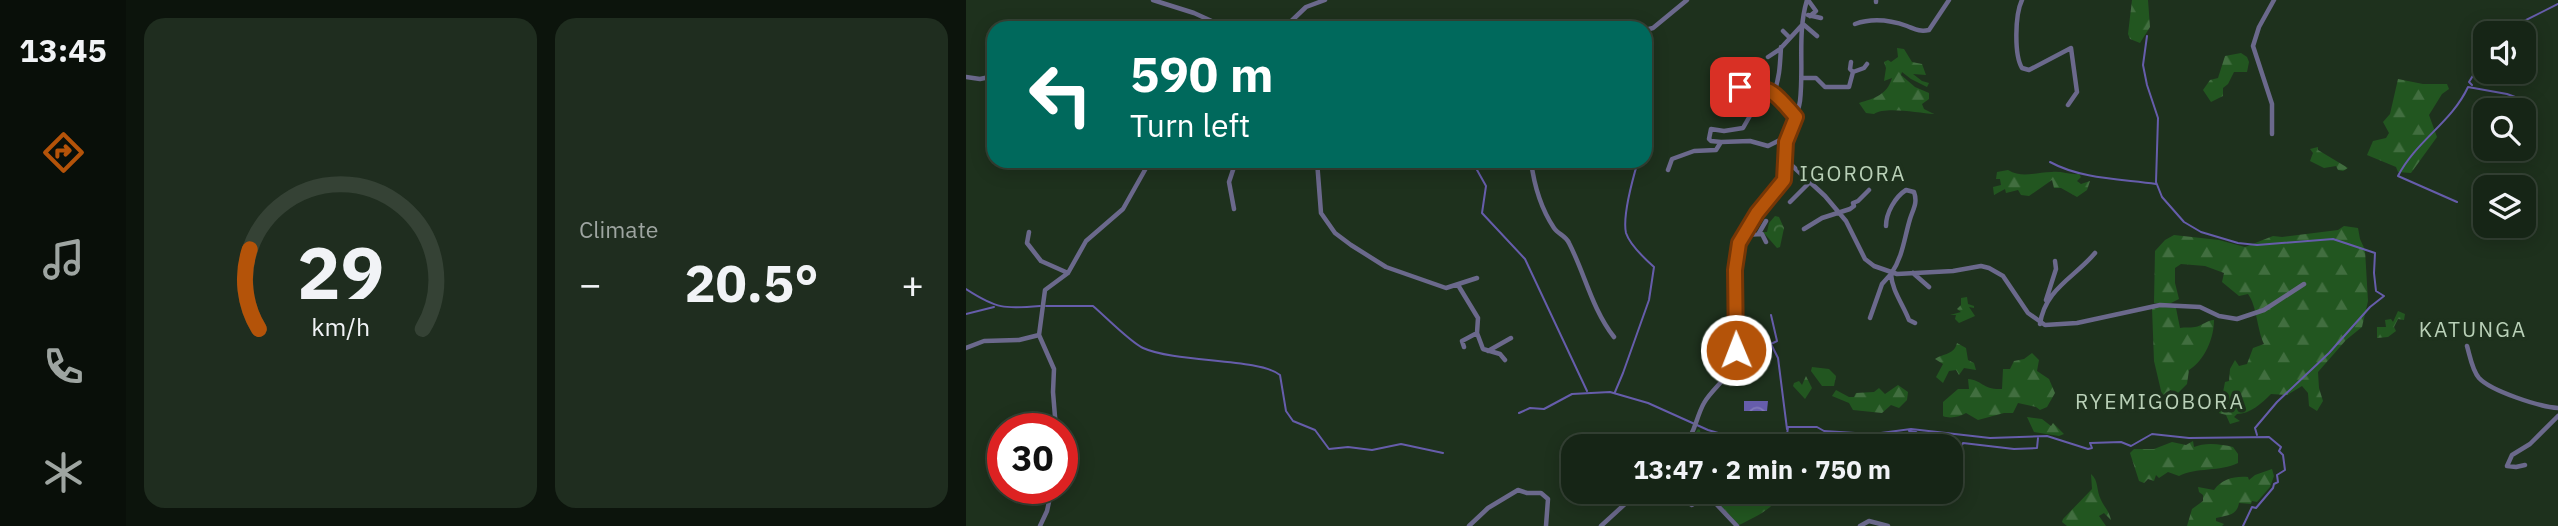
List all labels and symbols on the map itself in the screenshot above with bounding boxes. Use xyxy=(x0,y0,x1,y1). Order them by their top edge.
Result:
pin xyxy=(1710,57,1770,117)
district label: IGORORA xyxy=(1800,159,1906,187)
position arrow xyxy=(1699,313,1773,387)
district label: KATUNGA xyxy=(2419,315,2527,343)
district label: RYEMIGOBORA xyxy=(2075,387,2245,415)
speed limit sign: 30 xyxy=(987,413,1078,504)

